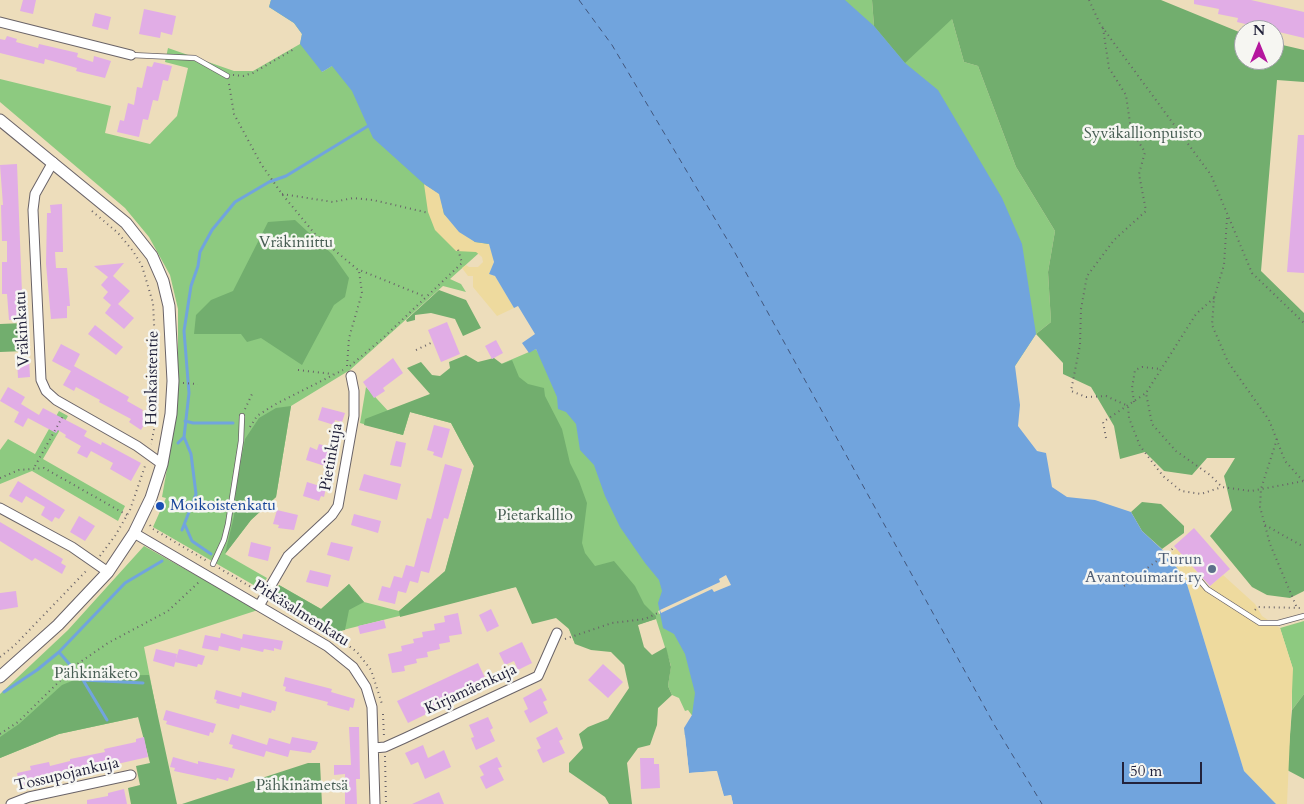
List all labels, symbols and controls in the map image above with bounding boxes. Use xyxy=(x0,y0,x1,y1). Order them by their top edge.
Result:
north arrow xyxy=(1234,20,1284,70)
text: N xyxy=(1253,21,1265,40)
park label: Syväkallionpuisto xyxy=(1084,124,1202,144)
park label: Vräkiniittu xyxy=(259,233,333,253)
street label: Vräkinkatu xyxy=(11,290,35,368)
street label: Honkaistentie xyxy=(143,330,163,426)
street label: Pietinkuja xyxy=(317,422,347,492)
place label: Moikoistenkatu xyxy=(170,496,276,516)
marker: Moikoistenkatu xyxy=(154,500,166,512)
park label: Pietarkallio xyxy=(497,506,573,526)
place label: Turun Avantouimarit ry xyxy=(1085,550,1202,588)
marker: Turun Avantouimarit ry xyxy=(1206,563,1218,575)
street label: Pitkäsalmenkatu xyxy=(249,577,353,651)
street label: Kirjamäenkuja xyxy=(422,660,520,720)
park label: Pähkinäketo xyxy=(54,664,138,684)
scale bar xyxy=(1124,752,1204,784)
street label: Tossupojankuja xyxy=(13,754,121,796)
text: 50 m xyxy=(1130,761,1162,781)
park label: Pähkinämetsä xyxy=(256,776,348,796)

